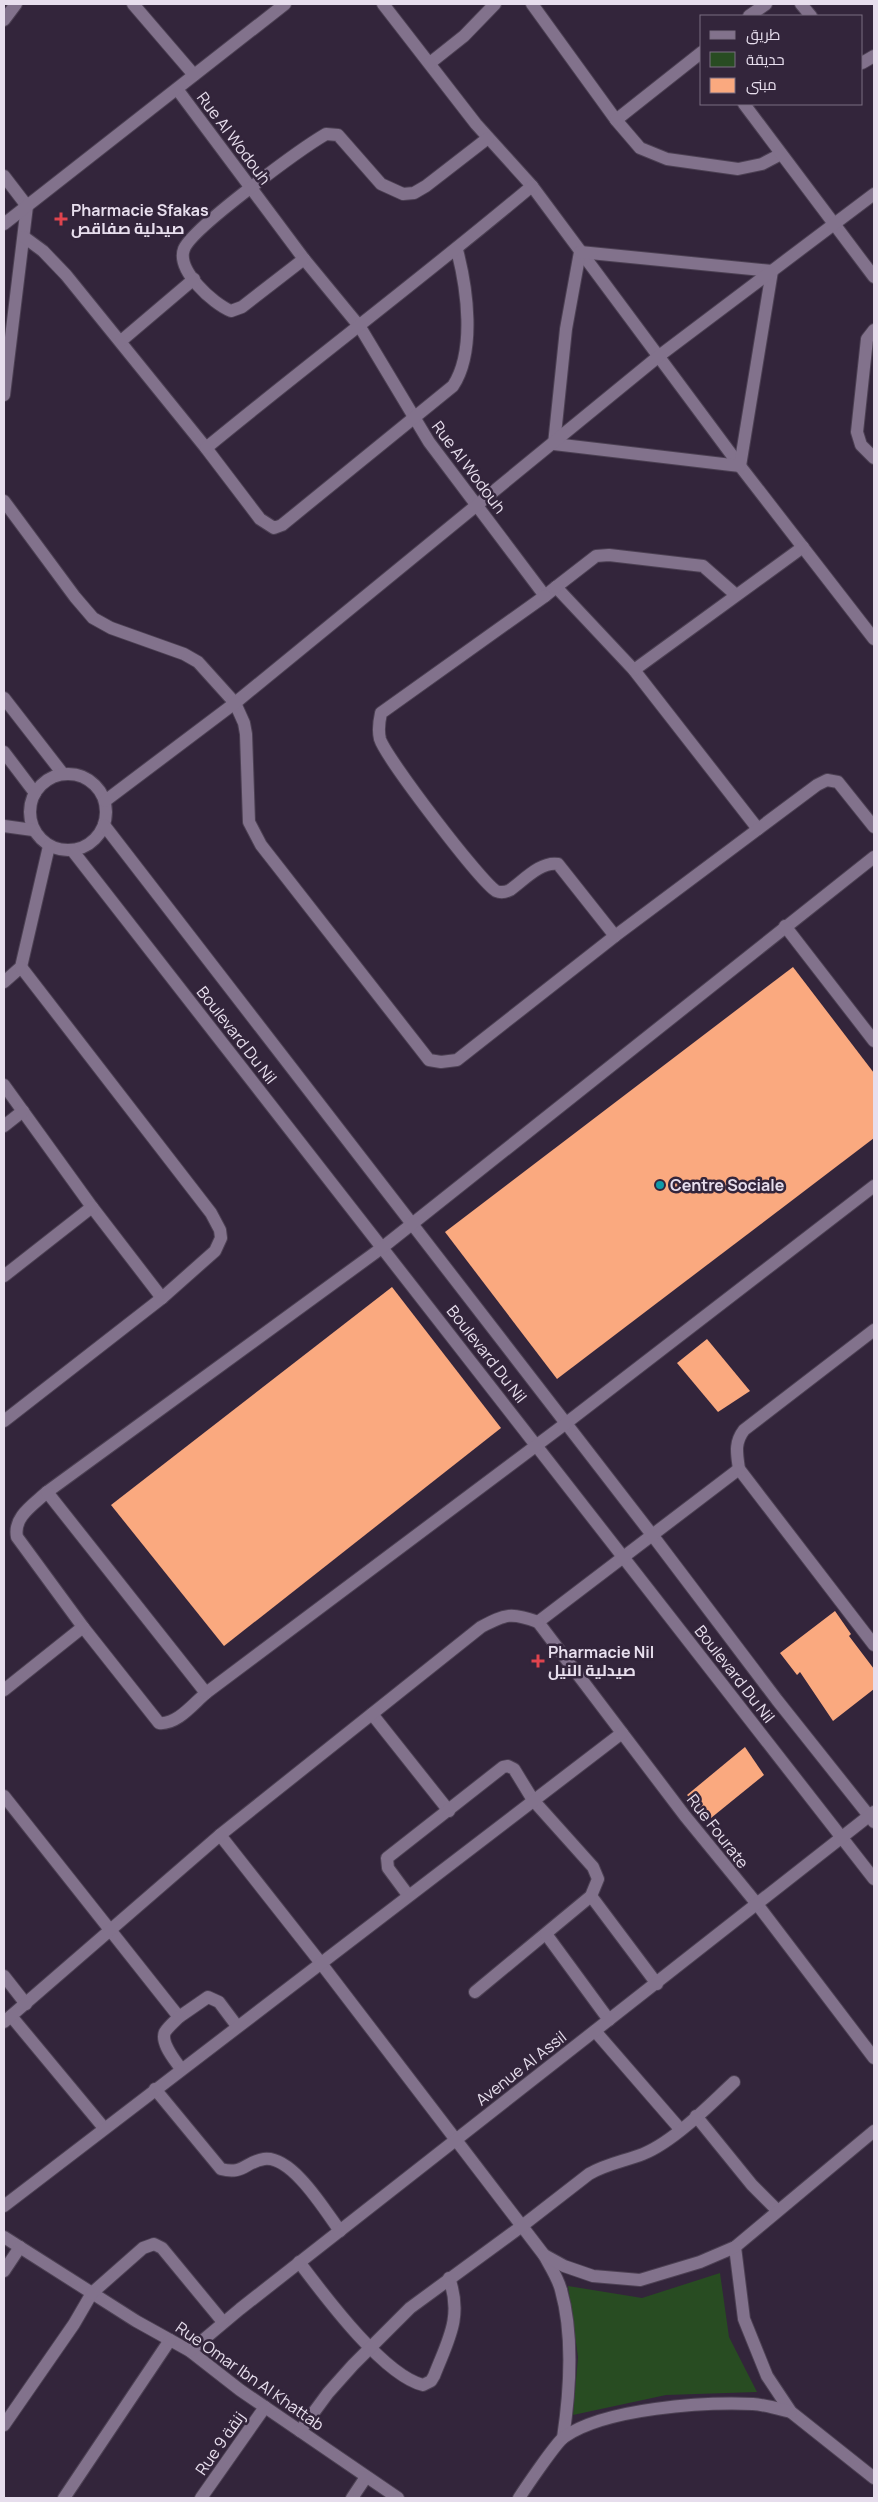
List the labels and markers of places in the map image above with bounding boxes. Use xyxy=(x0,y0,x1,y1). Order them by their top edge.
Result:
place label: Pharmacie Sfakas صيدلية صفاقص xyxy=(71,199,209,239)
marker: Pharmacie Sfakas صيدلية صفاقص xyxy=(55,213,67,225)
place label: Centre Sociale xyxy=(670,1174,785,1196)
marker: Centre Sociale xyxy=(654,1179,666,1191)
place label: Pharmacie Nil صيدلية النيل xyxy=(548,1641,654,1681)
marker: Pharmacie Nil صيدلية النيل xyxy=(532,1655,544,1667)

